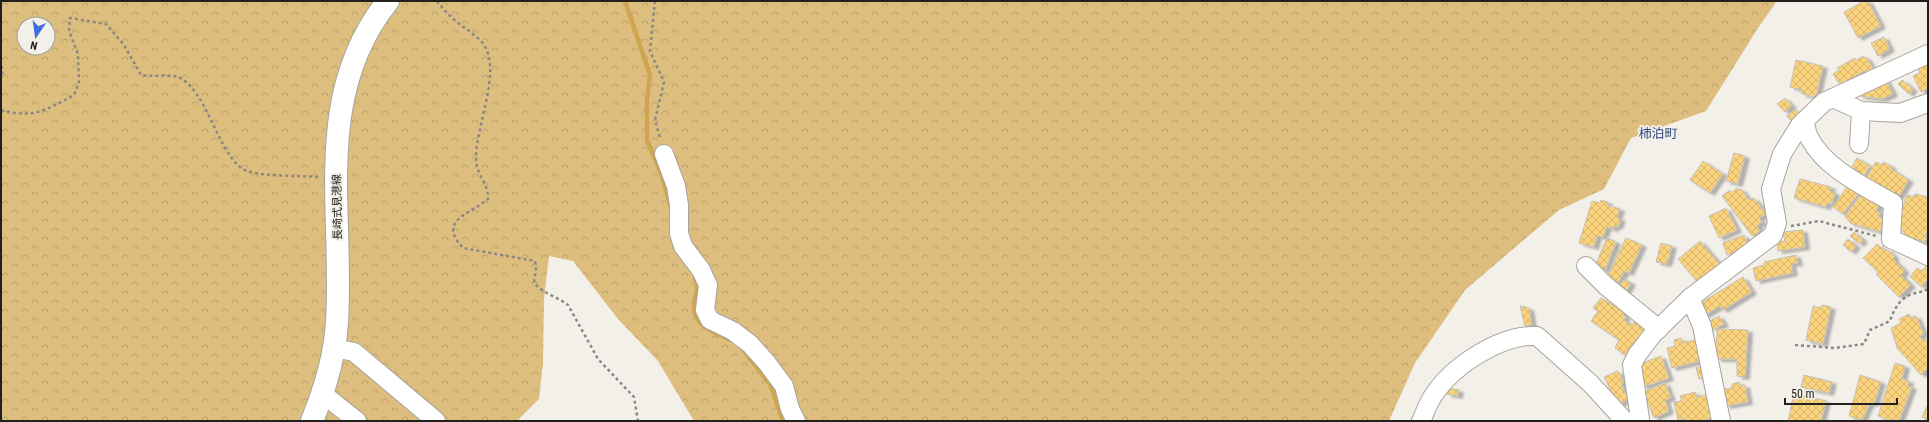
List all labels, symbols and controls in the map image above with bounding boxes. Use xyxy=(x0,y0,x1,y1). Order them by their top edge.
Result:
north arrow xyxy=(16,16,56,56)
text: N xyxy=(29,38,39,52)
district label: 柿泊町 xyxy=(1638,126,1678,141)
street label: 長崎式見港線 xyxy=(330,174,345,240)
scale bar xyxy=(1785,380,1897,406)
text: 50 m xyxy=(1791,387,1815,401)

